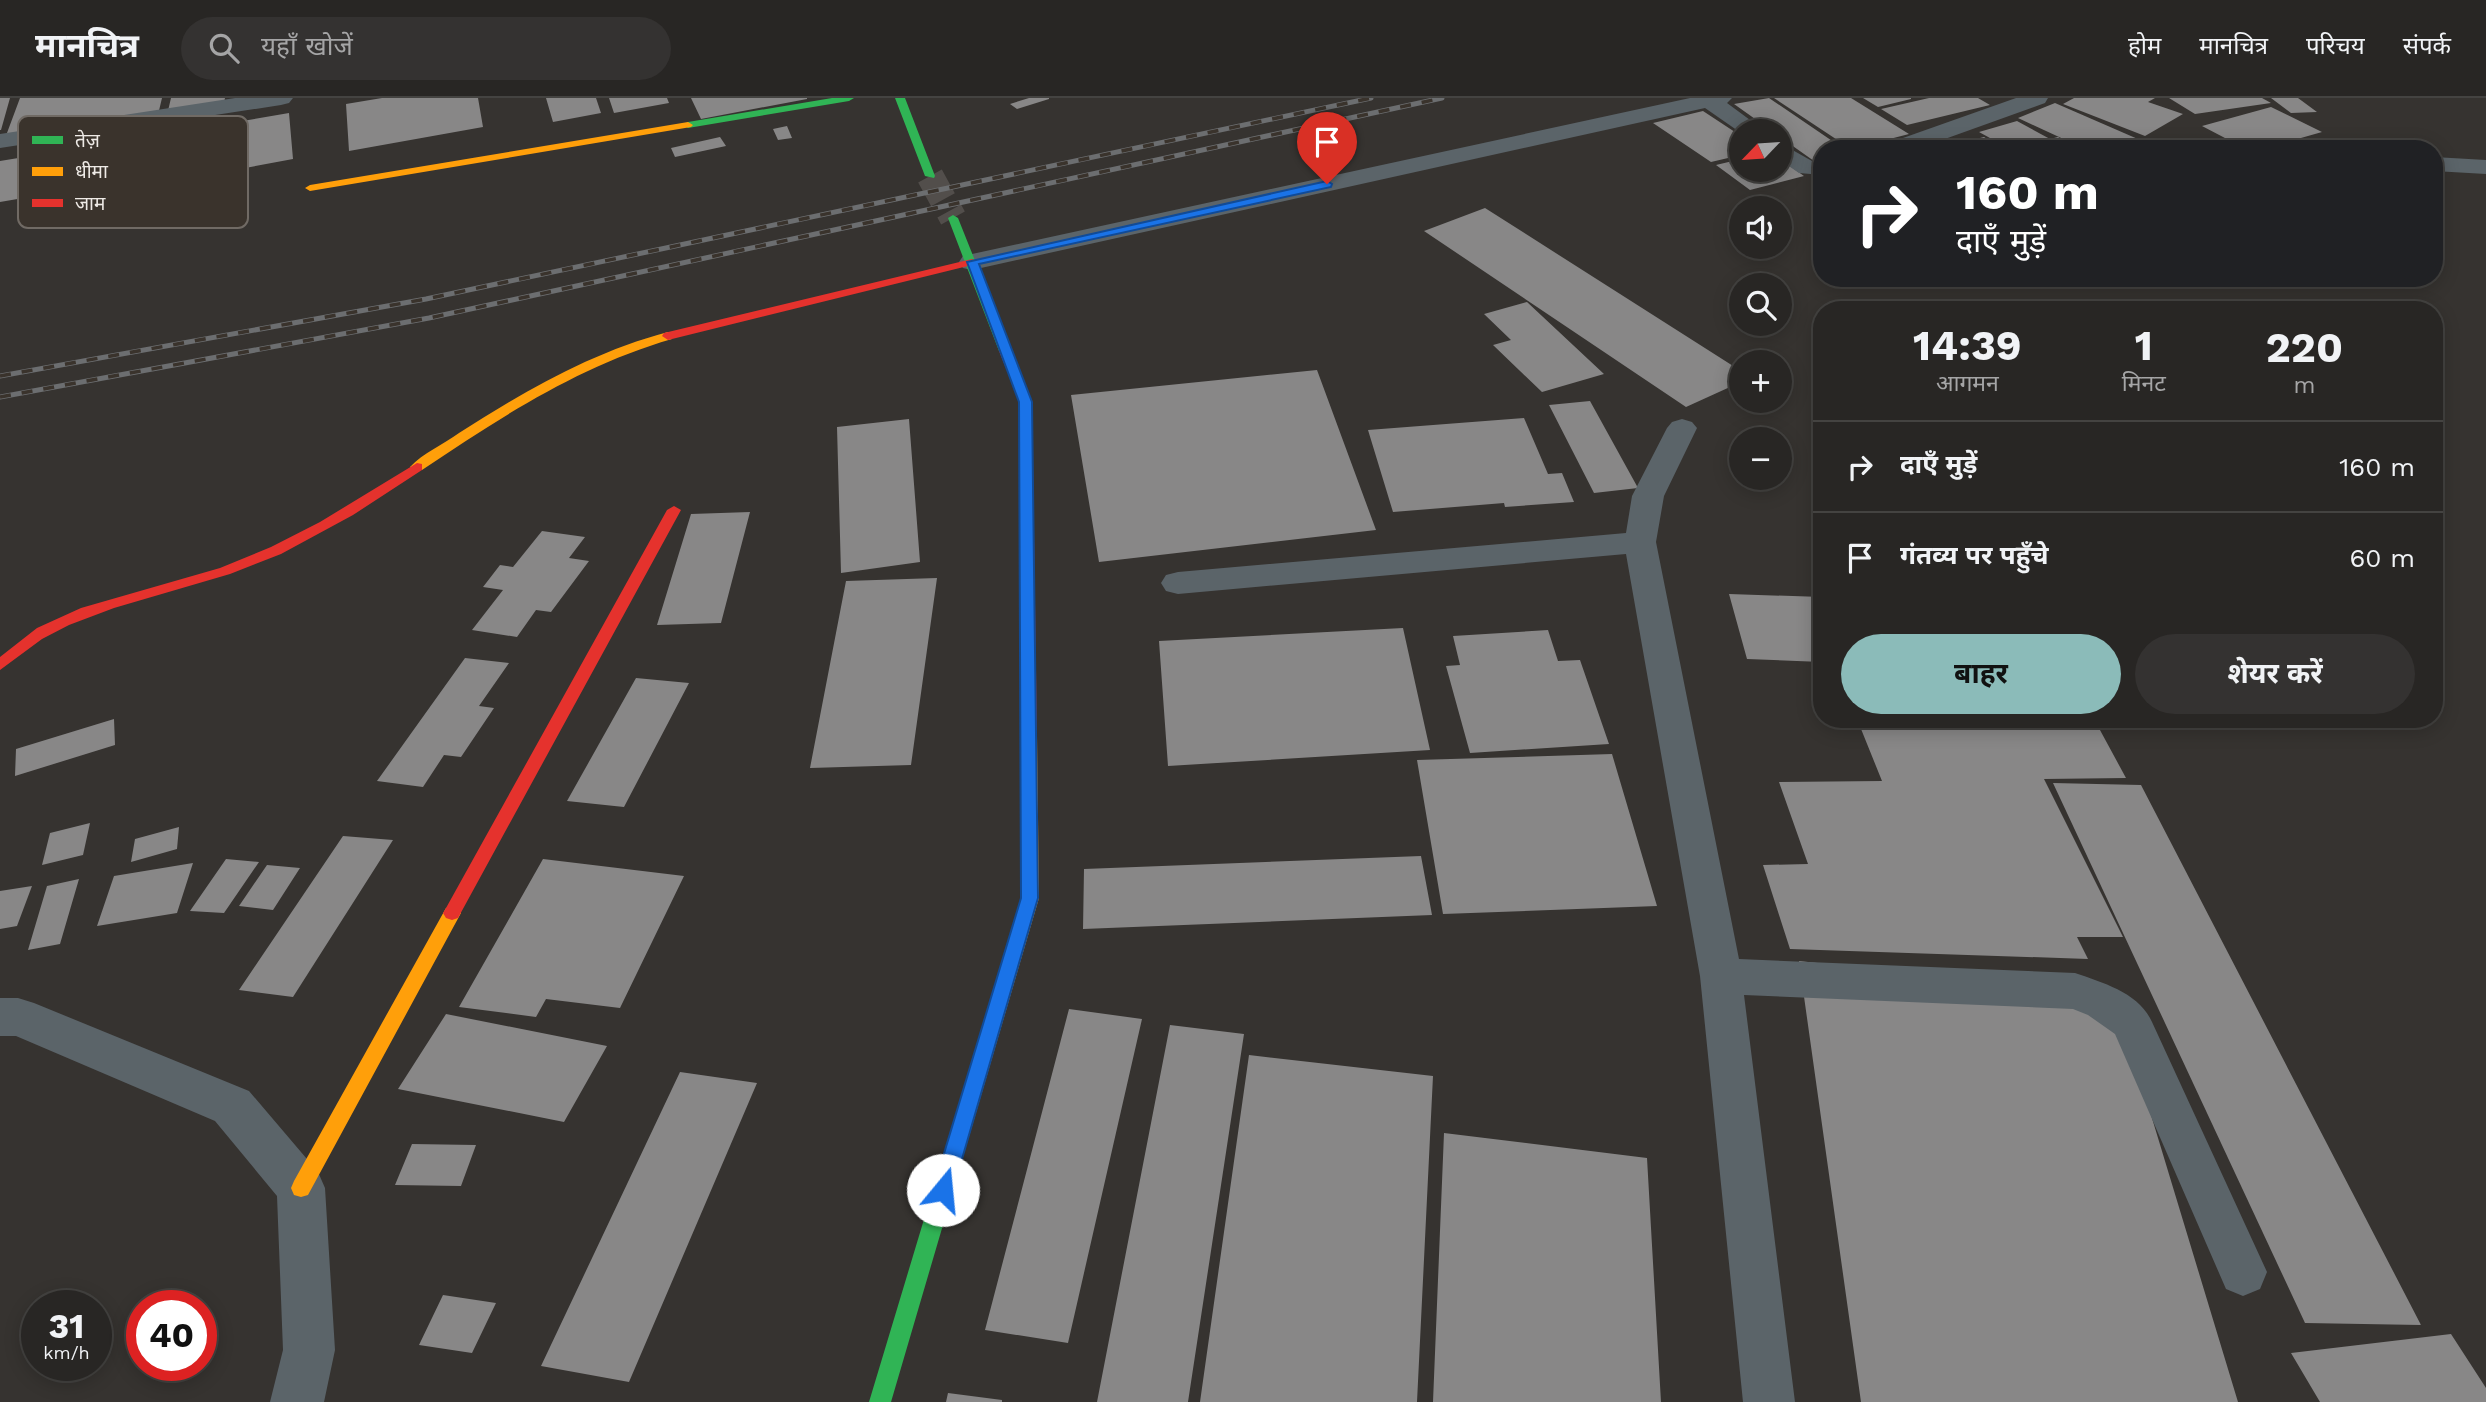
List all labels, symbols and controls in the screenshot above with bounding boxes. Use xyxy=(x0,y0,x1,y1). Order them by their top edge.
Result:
search box xyxy=(181,17,671,80)
text: मानचित्र xyxy=(35,26,139,65)
icon: search xyxy=(205,29,243,67)
text: यहाँ खोजें xyxy=(261,31,353,61)
text: होम xyxy=(2128,32,2161,60)
text: मानचित्र xyxy=(2199,32,2268,60)
text: परिचय xyxy=(2306,32,2365,60)
text: संपर्क xyxy=(2403,32,2451,60)
pin xyxy=(1297,112,1357,184)
legend xyxy=(18,116,248,228)
north arrow xyxy=(1729,119,1792,182)
map controls xyxy=(1729,119,1792,490)
icon: arrive xyxy=(1308,123,1346,161)
text: तेज़ xyxy=(75,129,101,152)
text: धीमा xyxy=(75,160,109,183)
text: 160 m xyxy=(1956,163,2099,221)
icon: right xyxy=(1841,168,1932,259)
text: जाम xyxy=(75,192,106,215)
button: sound xyxy=(1729,196,1792,259)
text: दाएँ मुड़ें xyxy=(1956,222,2046,260)
button: search xyxy=(1729,273,1792,336)
text: 14:39 xyxy=(1913,321,2022,370)
text: 1 xyxy=(2135,321,2153,370)
text: 220 xyxy=(2266,323,2343,372)
button: + xyxy=(1729,350,1792,413)
text: आगमन xyxy=(1936,370,1999,397)
text: मिनट xyxy=(2122,370,2166,397)
text: m xyxy=(2293,372,2315,399)
button: − xyxy=(1729,427,1792,490)
icon: right xyxy=(1841,448,1879,486)
text: दाएँ मुड़ें xyxy=(1900,449,1977,479)
text: 160 m xyxy=(2339,452,2415,482)
icon: arrive xyxy=(1841,539,1879,577)
text: गंतव्य पर पहुँचे xyxy=(1900,540,2049,570)
text: 60 m xyxy=(2349,543,2415,573)
button: बाहर xyxy=(1841,634,2121,714)
button: शेयर करें xyxy=(2135,634,2415,714)
position arrow xyxy=(906,1153,980,1227)
speed limit sign: 40 xyxy=(126,1290,217,1381)
text: 31 xyxy=(49,1305,84,1347)
text: km/h xyxy=(43,1342,90,1363)

